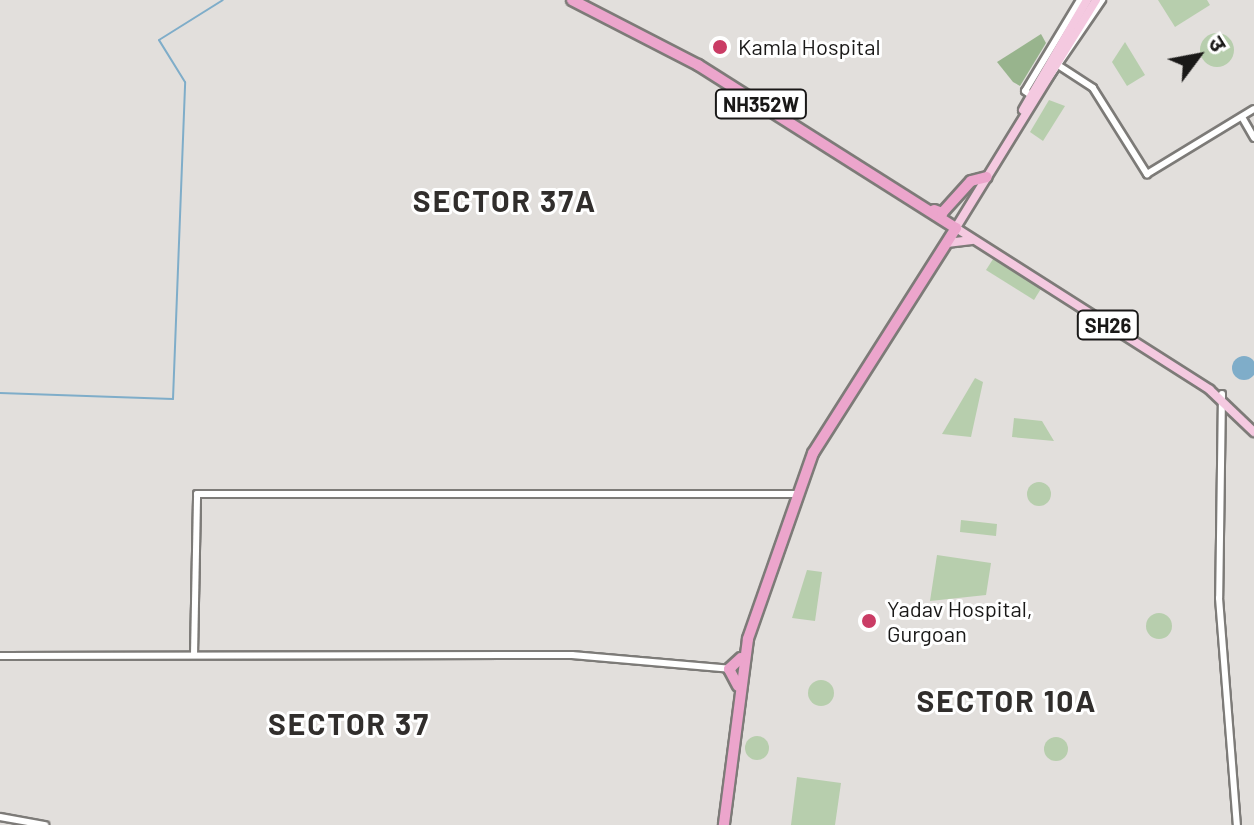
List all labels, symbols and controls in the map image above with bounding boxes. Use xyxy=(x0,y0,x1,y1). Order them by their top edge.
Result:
north arrow xyxy=(1158,16,1238,96)
text: उ xyxy=(1204,31,1233,56)
place label: Kamla Hospital xyxy=(738,34,881,60)
marker: Kamla Hospital xyxy=(709,36,731,58)
road number: NH352W xyxy=(713,88,809,120)
district label: SECTOR 37A xyxy=(413,182,597,218)
road number: SH26 xyxy=(1076,309,1140,341)
place label: Yadav Hospital, Gurgoan xyxy=(887,595,1033,646)
marker: Yadav Hospital, Gurgoan xyxy=(858,610,880,632)
district label: SECTOR 10A xyxy=(917,682,1097,718)
district label: SECTOR 37 xyxy=(268,705,430,741)

